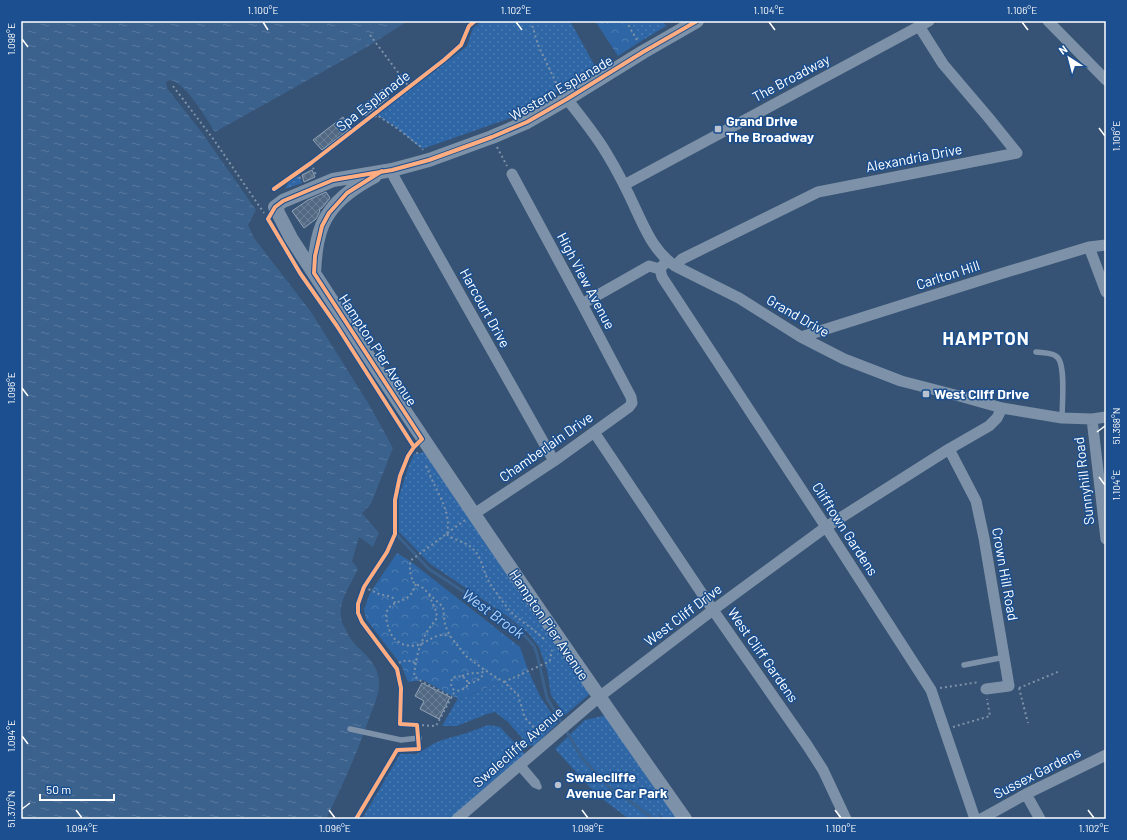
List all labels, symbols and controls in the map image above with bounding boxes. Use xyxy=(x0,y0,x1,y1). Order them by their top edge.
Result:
text: 1.100°E xyxy=(248,4,278,16)
text: 1.102°E xyxy=(501,4,531,16)
text: 1.104°E xyxy=(754,4,784,16)
text: 1.106°E xyxy=(1007,4,1037,16)
text: 1.098°E xyxy=(5,23,17,55)
north arrow xyxy=(1049,38,1089,78)
text: N xyxy=(1056,42,1070,57)
street label: The Broadway xyxy=(749,50,833,105)
street label: Western Esplanade xyxy=(506,51,615,124)
street label: Spa Esplanade xyxy=(332,67,413,135)
place label: Grand Drive The Broadway xyxy=(726,112,814,145)
text: 1.106°E xyxy=(1110,121,1122,151)
marker: Grand Drive The Broadway xyxy=(713,124,723,134)
street label: Alexandria Drive xyxy=(864,140,963,175)
street label: High View Avenue xyxy=(554,230,619,332)
street label: Carlton Hill xyxy=(914,256,982,293)
street label: Harcourt Drive xyxy=(457,265,514,350)
street label: Hampton Pier Avenue xyxy=(336,291,421,409)
street label: Grand Drive xyxy=(764,291,833,340)
district label: HAMPTON xyxy=(942,327,1030,349)
text: 1.096°E xyxy=(5,372,17,404)
place label: West Cliff Drive xyxy=(934,385,1030,402)
marker: West Cliff Drive xyxy=(921,389,931,399)
text: 51.368°N xyxy=(1110,407,1122,445)
street label: Chamberlain Drive xyxy=(496,408,596,485)
street label: Sunnyhill Road xyxy=(1070,436,1097,526)
text: 1.104°E xyxy=(1110,470,1122,500)
street label: Clifftown Gardens xyxy=(809,479,882,579)
street label: Crown Hill Road xyxy=(989,526,1022,622)
street label: Hampton Pier Avenue xyxy=(506,566,593,683)
street label: West Cliff Drive xyxy=(641,580,725,649)
water label: West Brook xyxy=(459,585,529,642)
street label: West Cliff Gardens xyxy=(724,604,803,706)
street label: Swalecliffe Avenue xyxy=(469,703,566,790)
text: 1.094°E xyxy=(5,720,17,752)
street label: Sussex Gardens xyxy=(990,743,1084,802)
place label: Swalecliffe Avenue Car Park xyxy=(566,768,668,801)
scale bar xyxy=(40,776,114,802)
marker: Swalecliffe Avenue Car Park xyxy=(553,780,563,790)
text: 50 m xyxy=(46,782,71,796)
text: 51.370°N xyxy=(5,790,17,828)
text: 1.094°E xyxy=(66,822,98,834)
text: 1.096°E xyxy=(319,822,351,834)
text: 1.098°E xyxy=(572,822,604,834)
text: 1.100°E xyxy=(826,822,856,834)
text: 1.102°E xyxy=(1079,822,1109,834)

